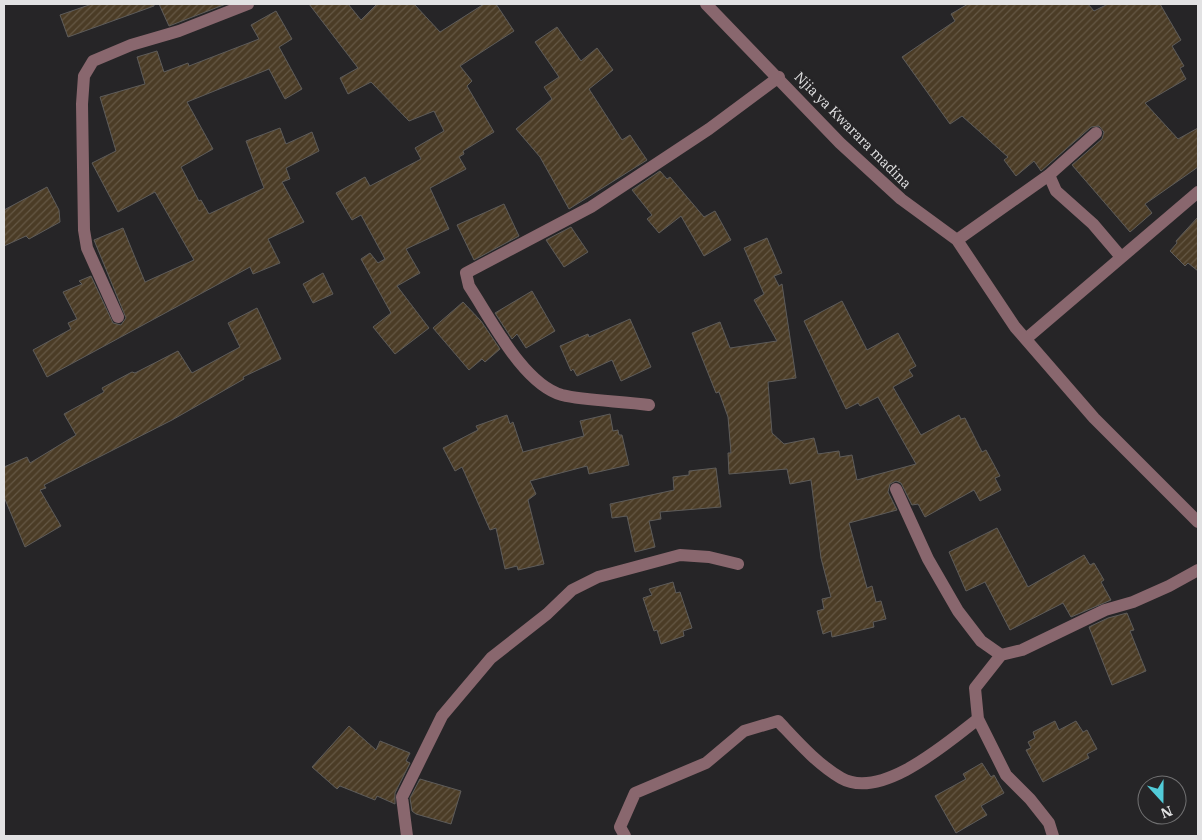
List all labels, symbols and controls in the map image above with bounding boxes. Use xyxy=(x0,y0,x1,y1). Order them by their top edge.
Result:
street label: Njia ya Kwarara madina xyxy=(791,68,916,193)
north arrow xyxy=(1137,775,1187,825)
text: N xyxy=(1158,802,1175,823)

